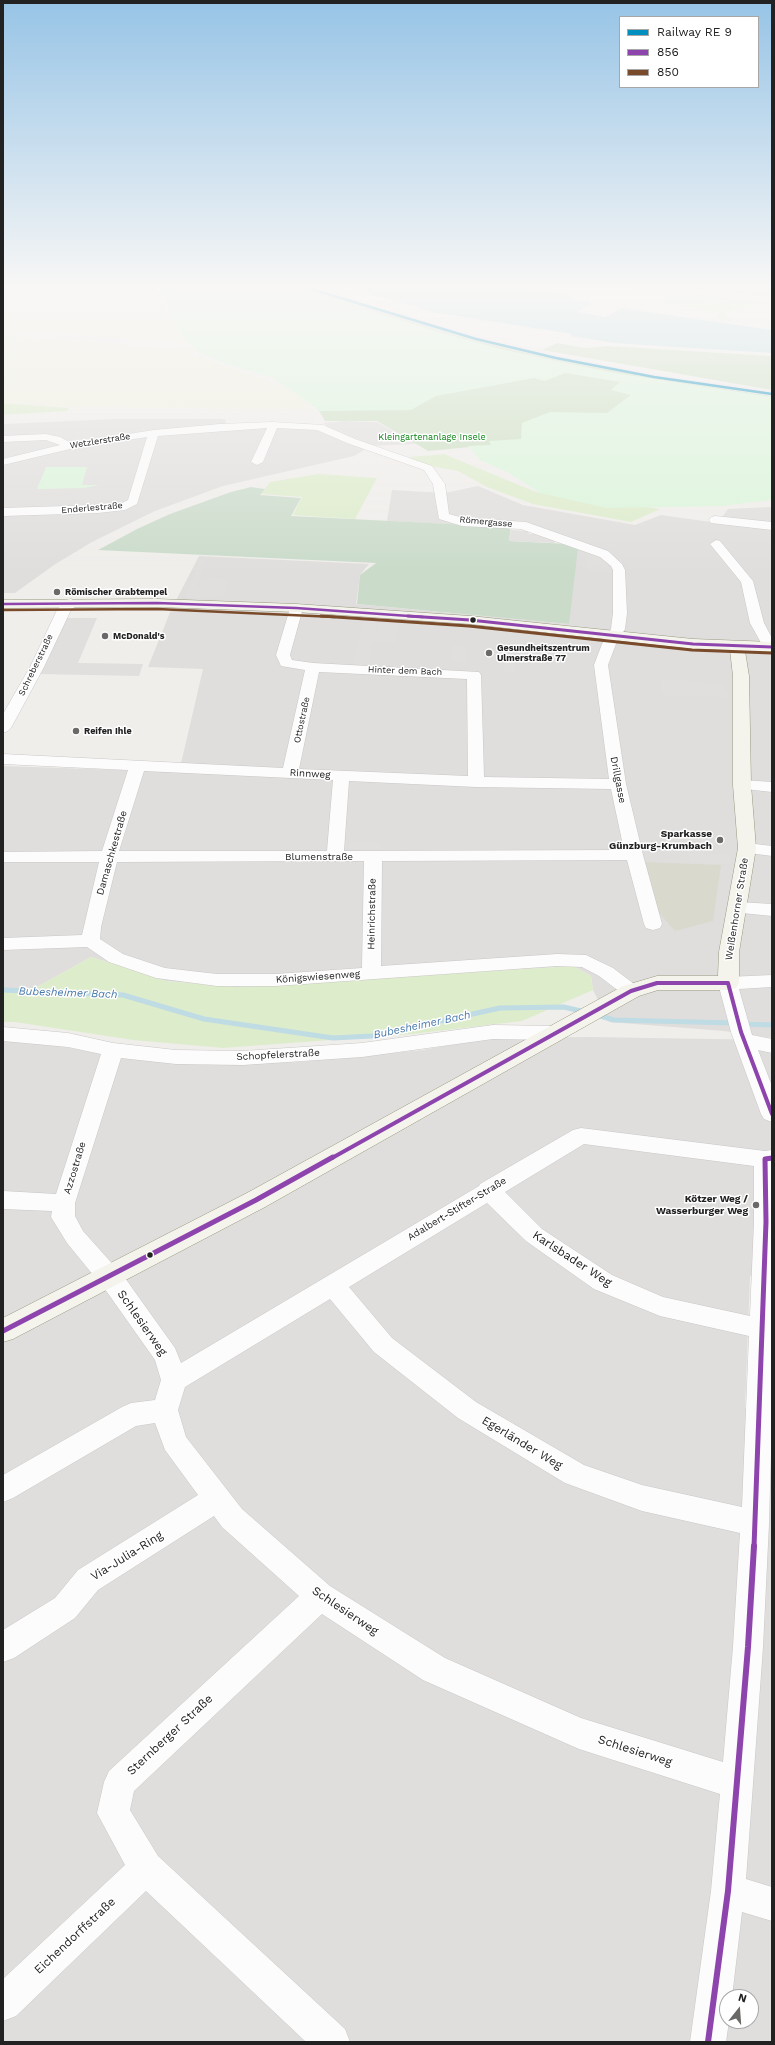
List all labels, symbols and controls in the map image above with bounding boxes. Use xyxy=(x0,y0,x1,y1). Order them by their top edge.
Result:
legend xyxy=(619,16,759,88)
text: Railway RE 9 xyxy=(657,25,732,39)
text: 856 xyxy=(657,45,679,59)
text: 850 xyxy=(657,65,679,79)
street label: Wetzlerstraße xyxy=(69,431,131,451)
park label: Kleingartenanlage Insele xyxy=(378,432,486,442)
street label: Enderlestraße xyxy=(61,500,123,516)
street label: Römergasse xyxy=(459,514,513,530)
marker: Römischer Grabtempel xyxy=(52,587,62,597)
place label: Römischer Grabtempel xyxy=(65,587,167,597)
unlabelled marker xyxy=(468,615,478,625)
marker: McDonald's xyxy=(100,631,110,641)
place label: McDonald's xyxy=(113,631,164,641)
street label: Schreberstraße xyxy=(16,632,56,698)
place label: Gesundheitszentrum Ulmerstraße 77 xyxy=(497,643,590,664)
marker: Gesundheitszentrum Ulmerstraße 77 xyxy=(484,648,494,658)
street label: Hinter dem Bach xyxy=(368,664,442,678)
street label: Ottostraße xyxy=(292,696,312,744)
marker: Reifen Ihle xyxy=(71,726,81,736)
place label: Reifen Ihle xyxy=(84,726,132,736)
street label: Drillgasse xyxy=(608,756,628,804)
street label: Rinnweg xyxy=(289,767,331,781)
street label: Damaschkestraße xyxy=(94,809,130,897)
place label: Sparkasse Günzburg-Krumbach xyxy=(609,828,712,852)
marker: Sparkasse Günzburg-Krumbach xyxy=(715,835,725,845)
street label: Blumenstraße xyxy=(285,851,353,863)
street label: Weißenhorner Straße xyxy=(723,857,751,961)
street label: Heinrichstraße xyxy=(365,878,379,950)
street label: Königswiesenweg xyxy=(275,968,361,986)
water label: Bubesheimer Bach xyxy=(18,985,118,1001)
water label: Bubesheimer Bach xyxy=(372,1008,472,1042)
street label: Schopfelerstraße xyxy=(236,1047,320,1063)
street label: Azzostraße xyxy=(61,1140,89,1196)
street label: Adalbert-Stifter-Straße xyxy=(405,1175,509,1243)
place label: Kötzer Weg / Wasserburger Weg xyxy=(656,1193,748,1216)
marker: Kötzer Weg / Wasserburger Weg xyxy=(751,1200,761,1210)
street label: Karlsbader Weg xyxy=(530,1228,614,1290)
unlabelled marker xyxy=(145,1250,155,1260)
street label: Schlesierweg xyxy=(114,1287,170,1359)
street label: Egerländer Weg xyxy=(479,1413,565,1473)
street label: Via-Julia-Ring xyxy=(88,1528,166,1584)
street label: Schlesierweg xyxy=(309,1584,381,1638)
street label: Sternberger Straße xyxy=(124,1692,216,1778)
street label: Schlesierweg xyxy=(596,1732,674,1770)
street label: Eichendorffstraße xyxy=(31,1895,119,1977)
north arrow xyxy=(719,1989,759,2029)
text: N xyxy=(737,1991,748,2005)

